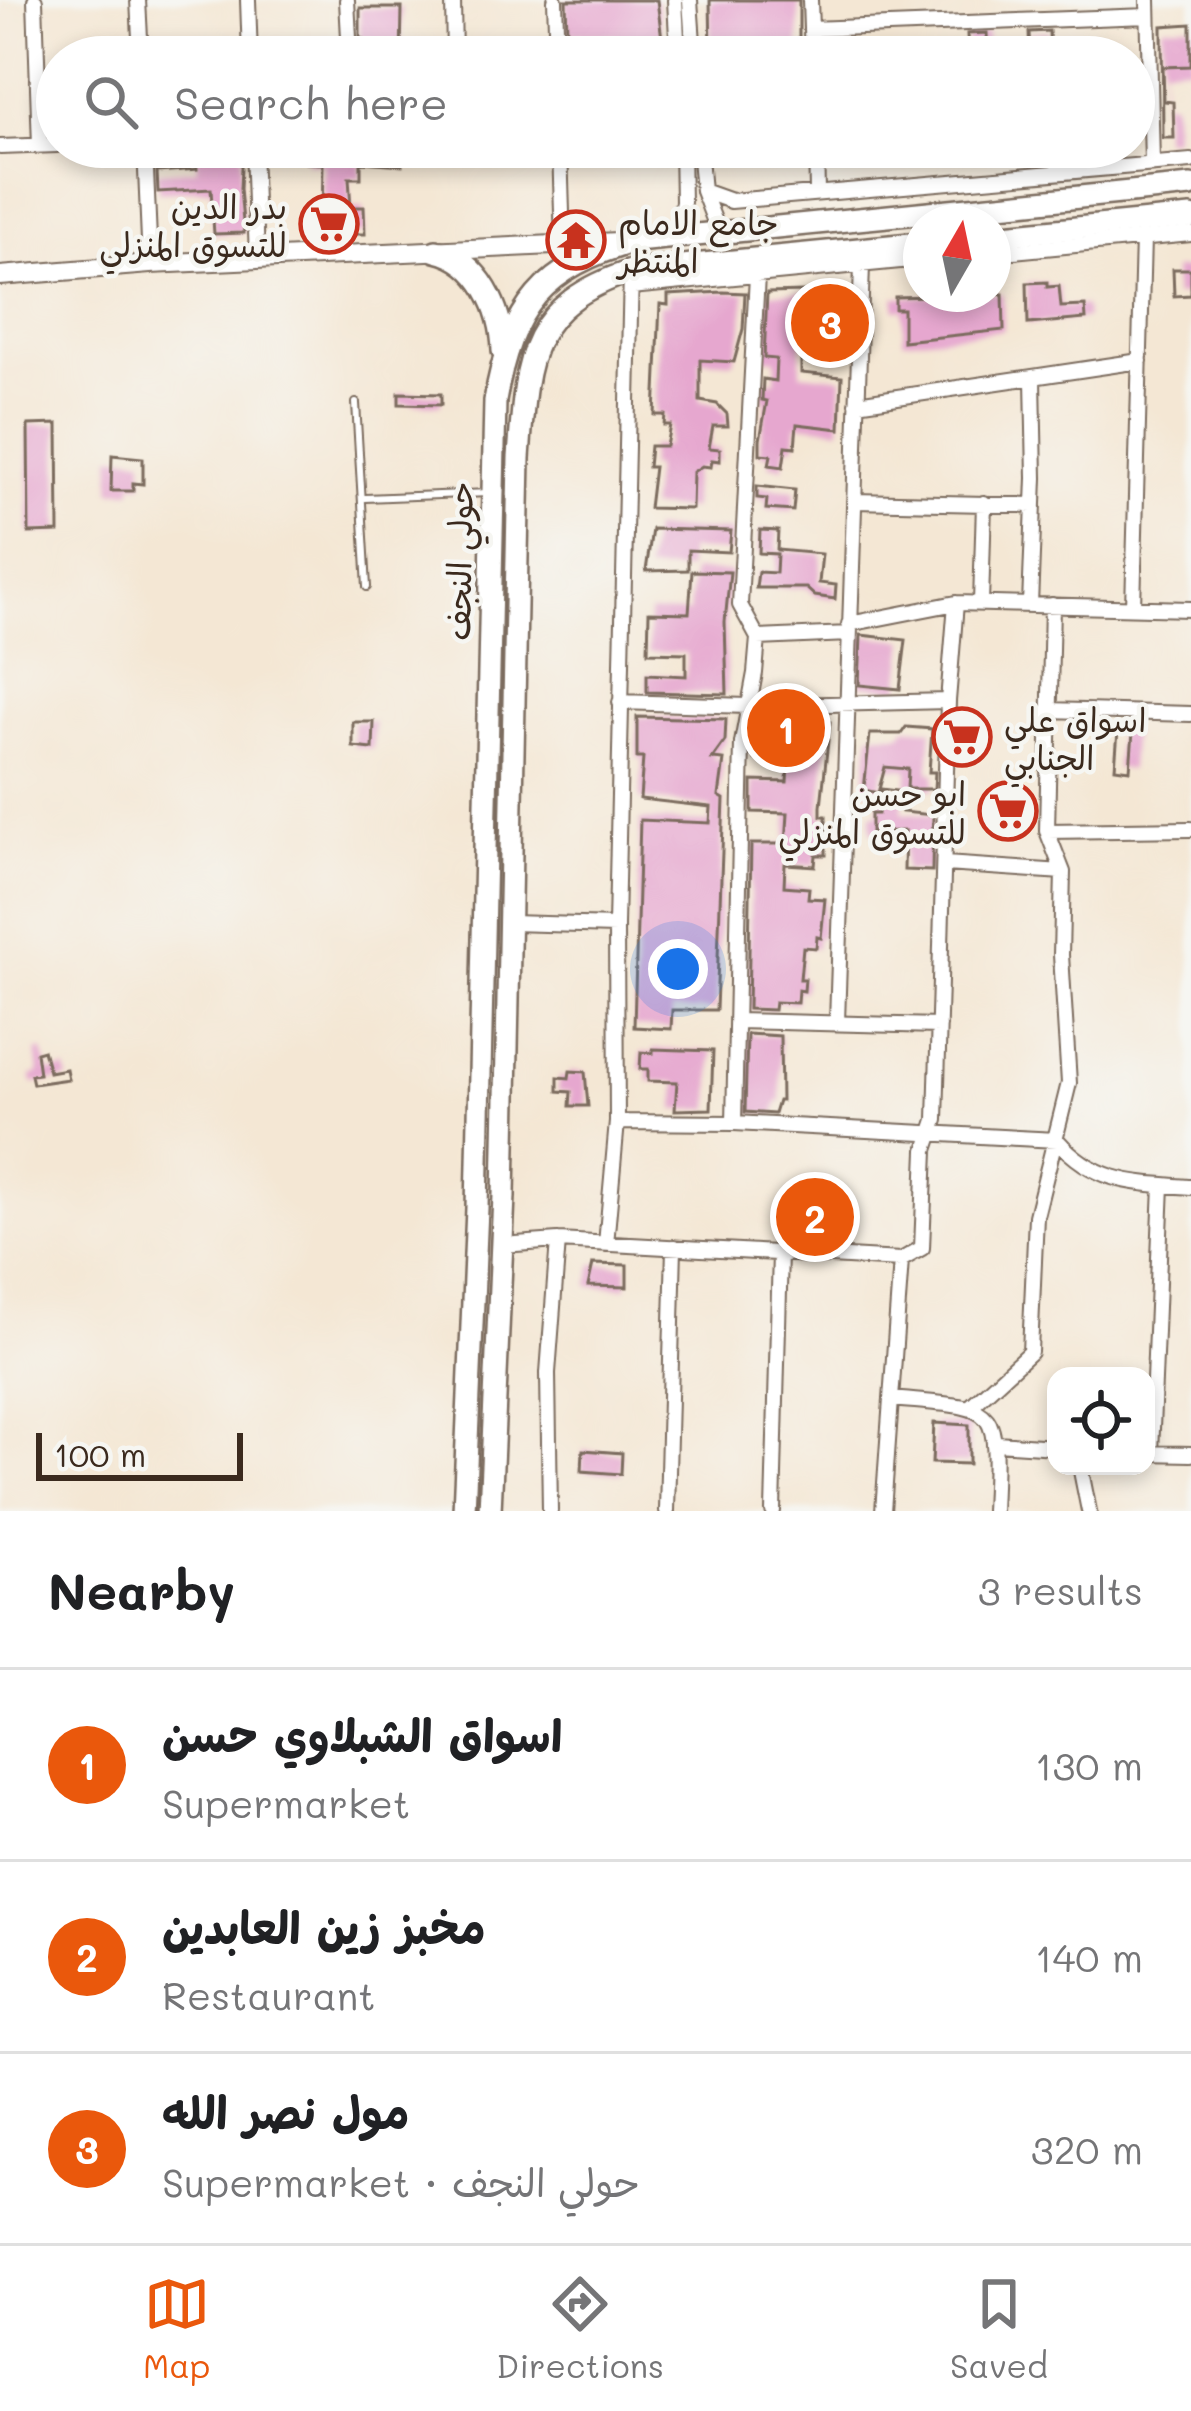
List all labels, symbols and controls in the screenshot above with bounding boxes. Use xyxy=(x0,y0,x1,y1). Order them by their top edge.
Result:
search box xyxy=(36,36,1155,168)
icon: search xyxy=(78,69,144,135)
text: Search here xyxy=(174,73,448,131)
place label: بدر الدين للتسوق المنزلي xyxy=(99,184,287,275)
supermarket icon: بدر الدين للتسوق المنزلي xyxy=(298,193,360,255)
place label: جامع الامام المنتظر xyxy=(615,200,779,281)
north arrow xyxy=(903,204,1011,312)
temple icon: جامع الامام المنتظر xyxy=(545,209,607,271)
pin: 3 xyxy=(791,278,869,368)
street label: حولي النجف xyxy=(435,481,491,641)
pin: 1 xyxy=(747,683,825,773)
place label: اسواق علي الجنابي xyxy=(1004,697,1146,788)
supermarket icon: اسواق علي الجنابي xyxy=(931,706,993,768)
place label: ابو حسن للتسوق المنزلي xyxy=(778,771,966,862)
supermarket icon: ابو حسن للتسوق المنزلي xyxy=(977,780,1039,842)
your location xyxy=(648,939,708,999)
pin: 2 xyxy=(776,1172,854,1262)
map controls xyxy=(1047,1367,1155,1475)
button: locate xyxy=(1047,1367,1155,1475)
scale bar xyxy=(36,1427,243,1480)
text: 100 m xyxy=(54,1432,146,1475)
text: Nearby xyxy=(48,1556,235,1623)
text: 3 results xyxy=(978,1564,1143,1615)
text: اسواق الشبلاوي حسن xyxy=(162,1705,562,1763)
text: 1 xyxy=(78,1739,96,1790)
text: 130 m xyxy=(1035,1739,1143,1790)
text: Supermarket xyxy=(162,1777,410,1828)
text: مخبز زين العابدين xyxy=(162,1897,486,1955)
text: 2 xyxy=(76,1931,98,1982)
text: 140 m xyxy=(1035,1931,1143,1982)
text: Restaurant xyxy=(162,1969,376,2020)
text: مول نصر الله xyxy=(162,2082,409,2140)
text: 3 xyxy=(75,2123,99,2174)
text: 320 m xyxy=(1031,2123,1143,2174)
text: Supermarket · حولي النجف xyxy=(162,2156,640,2207)
tab: Map xyxy=(143,2271,210,2386)
tab: Directions xyxy=(496,2271,664,2386)
tab: Saved xyxy=(950,2271,1048,2386)

